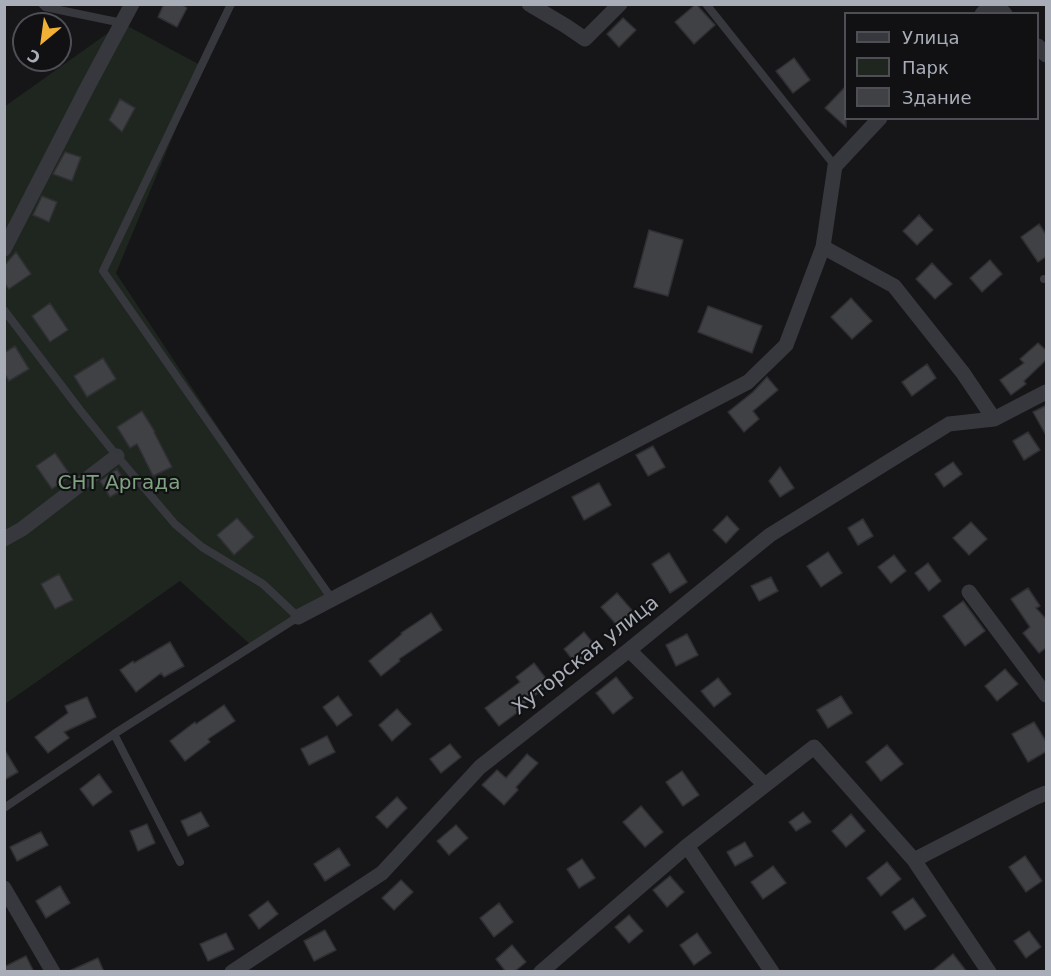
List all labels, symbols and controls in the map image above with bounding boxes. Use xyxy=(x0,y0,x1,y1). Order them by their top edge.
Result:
north arrow xyxy=(12,12,72,72)
legend xyxy=(844,12,1039,120)
text: Улица xyxy=(902,27,959,48)
text: С xyxy=(24,45,44,68)
text: Парк xyxy=(902,57,949,78)
text: Здание xyxy=(902,87,972,108)
park label: СНТ Аргада xyxy=(58,472,180,496)
street label: Хуторская улица xyxy=(508,591,664,721)

